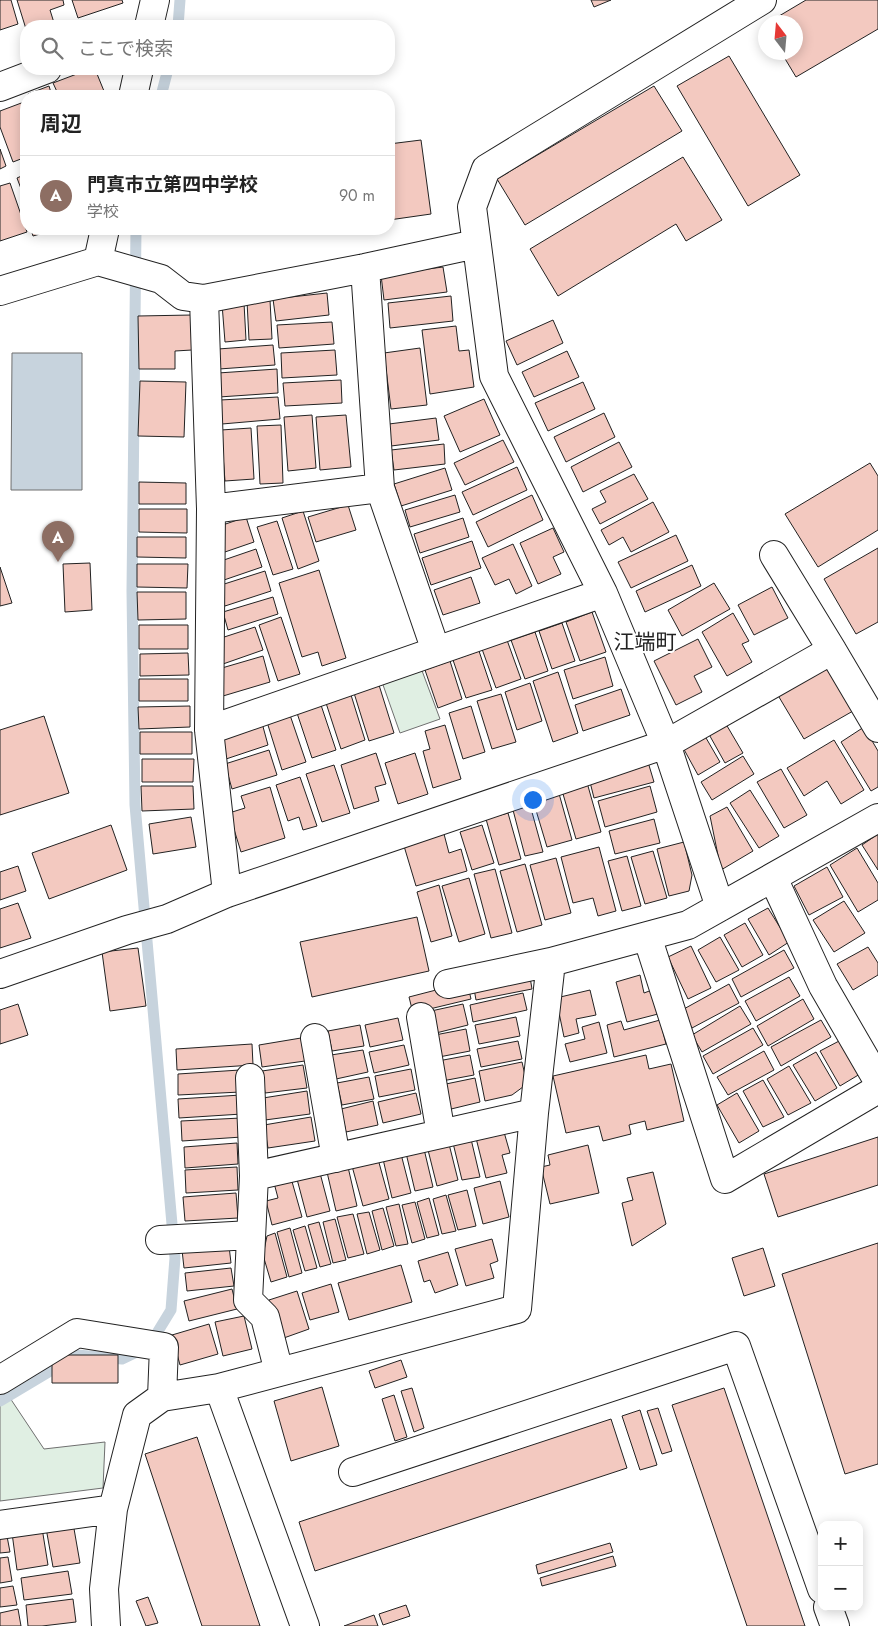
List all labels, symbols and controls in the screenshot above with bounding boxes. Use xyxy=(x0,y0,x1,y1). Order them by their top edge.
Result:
north arrow xyxy=(758,15,803,60)
search box xyxy=(20,20,395,75)
icon: search xyxy=(38,34,66,62)
text: ここで検索 xyxy=(78,35,173,62)
text: 周辺 xyxy=(40,109,82,139)
text: 門真市立第四中学校 xyxy=(87,171,258,198)
text: A xyxy=(50,184,62,207)
text: 90 m xyxy=(339,184,375,207)
text: 学校 xyxy=(87,200,119,223)
pin: A xyxy=(42,521,74,562)
district label: 江端町 xyxy=(614,627,677,657)
your location xyxy=(520,787,546,813)
map controls xyxy=(818,1521,863,1611)
button: + xyxy=(818,1521,863,1566)
button: − xyxy=(818,1566,863,1611)

